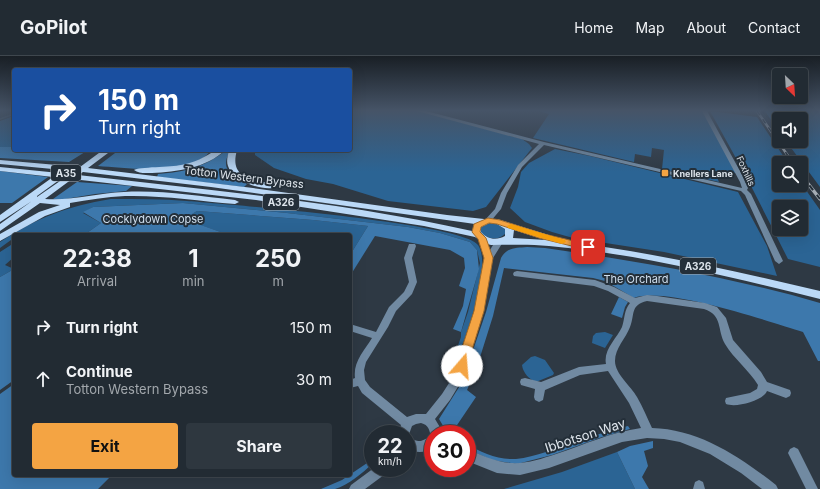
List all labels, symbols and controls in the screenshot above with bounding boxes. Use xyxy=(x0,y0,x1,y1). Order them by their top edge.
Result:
text: GoPilot xyxy=(20,16,87,39)
text: Home xyxy=(574,19,613,36)
text: Map xyxy=(635,19,665,36)
text: About xyxy=(687,19,726,36)
text: Contact xyxy=(748,19,800,36)
north arrow xyxy=(772,68,808,104)
map controls xyxy=(772,68,808,236)
text: 150 m xyxy=(98,83,179,117)
icon: right xyxy=(32,84,84,136)
button: sound xyxy=(772,112,808,148)
text: Turn right xyxy=(98,117,181,138)
street label: Foxhills xyxy=(734,154,758,188)
button: search xyxy=(772,156,808,192)
street label: Totton Western Bypass xyxy=(184,163,305,191)
road number: A35 xyxy=(51,165,81,181)
marker: Knellers Lane xyxy=(660,168,670,178)
place label: Knellers Lane xyxy=(673,168,733,179)
road number: A326 xyxy=(263,194,299,210)
button: layers xyxy=(772,200,808,236)
park label: Cocklydown Copse xyxy=(103,212,203,226)
pin xyxy=(571,230,605,264)
icon: arrive xyxy=(577,236,599,258)
text: 22:38 xyxy=(62,244,132,273)
text: 1 xyxy=(188,244,199,273)
text: 250 xyxy=(255,244,302,273)
road number: A326 xyxy=(680,258,716,274)
park label: The Orchard xyxy=(603,272,669,286)
text: Arrival xyxy=(77,273,117,289)
text: min xyxy=(182,273,204,289)
text: m xyxy=(273,273,284,289)
icon: right xyxy=(32,316,54,338)
text: Turn right xyxy=(66,318,138,337)
text: 150 m xyxy=(290,318,332,337)
position arrow xyxy=(441,345,483,387)
text: Continue xyxy=(66,362,133,381)
icon: ahead xyxy=(32,368,54,390)
text: 30 m xyxy=(296,370,332,389)
text: Totton Western Bypass xyxy=(66,381,208,397)
street label: Ibbotson Way xyxy=(543,414,627,456)
button: Exit xyxy=(32,423,178,469)
button: Share xyxy=(186,423,332,469)
speed limit sign: 30 xyxy=(424,425,476,477)
text: 22 xyxy=(377,434,403,458)
text: km/h xyxy=(378,455,402,467)

